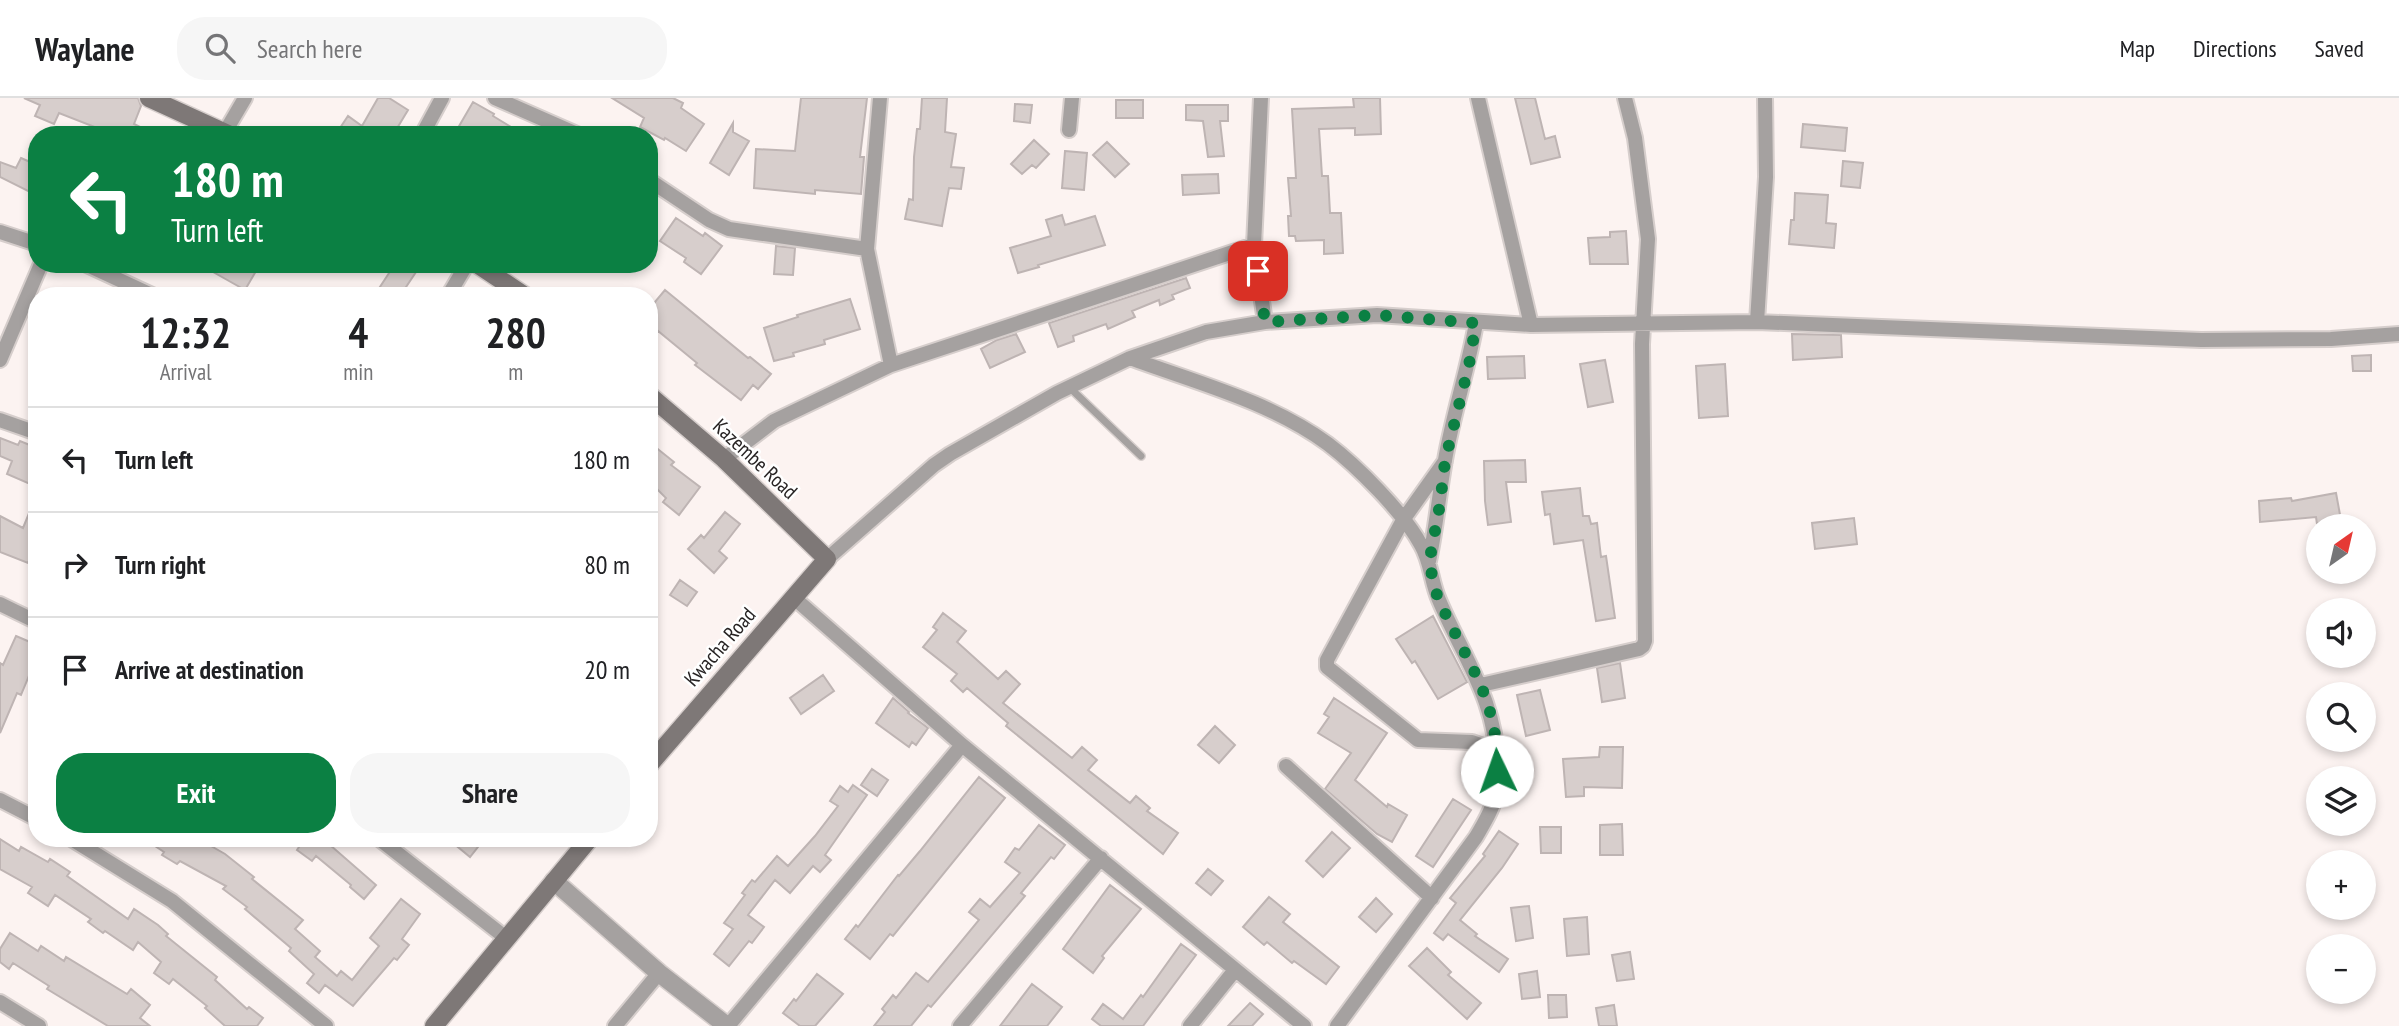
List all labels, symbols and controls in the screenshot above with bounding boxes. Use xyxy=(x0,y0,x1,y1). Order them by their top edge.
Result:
search box xyxy=(177,17,667,80)
text: Waylane xyxy=(35,27,135,70)
icon: search xyxy=(201,29,239,67)
text: Search here xyxy=(257,32,362,65)
text: Map xyxy=(2120,33,2155,64)
text: Directions xyxy=(2193,33,2277,64)
text: Saved xyxy=(2315,33,2364,64)
text: 180 m xyxy=(171,147,284,211)
icon: left xyxy=(56,154,147,245)
text: Turn left xyxy=(171,209,263,251)
pin xyxy=(1228,241,1288,301)
icon: arrive xyxy=(1239,252,1277,290)
text: 12:32 xyxy=(140,305,231,360)
text: 4 xyxy=(348,305,368,360)
text: 280 xyxy=(486,305,546,360)
text: Arrival xyxy=(160,357,212,386)
text: min xyxy=(343,357,373,386)
text: m xyxy=(508,357,523,386)
street label: Kazembe Road xyxy=(707,413,803,505)
icon: left xyxy=(56,441,94,479)
text: Turn left xyxy=(115,443,193,476)
text: 180 m xyxy=(572,443,630,476)
north arrow xyxy=(2306,514,2376,584)
map controls xyxy=(2306,514,2376,1004)
icon: right xyxy=(56,546,94,584)
text: Turn right xyxy=(115,548,206,581)
text: 80 m xyxy=(584,548,630,581)
button: sound xyxy=(2306,598,2376,668)
street label: Kwacha Road xyxy=(678,602,761,692)
icon: arrive xyxy=(56,651,94,689)
text: Arrive at destination xyxy=(115,653,304,686)
text: 20 m xyxy=(584,653,630,686)
button: search xyxy=(2306,682,2376,752)
position arrow xyxy=(1460,734,1534,808)
button: Exit xyxy=(56,753,336,833)
button: Share xyxy=(350,753,630,833)
button: layers xyxy=(2306,766,2376,836)
button: + xyxy=(2306,850,2376,920)
button: − xyxy=(2306,934,2376,1004)

